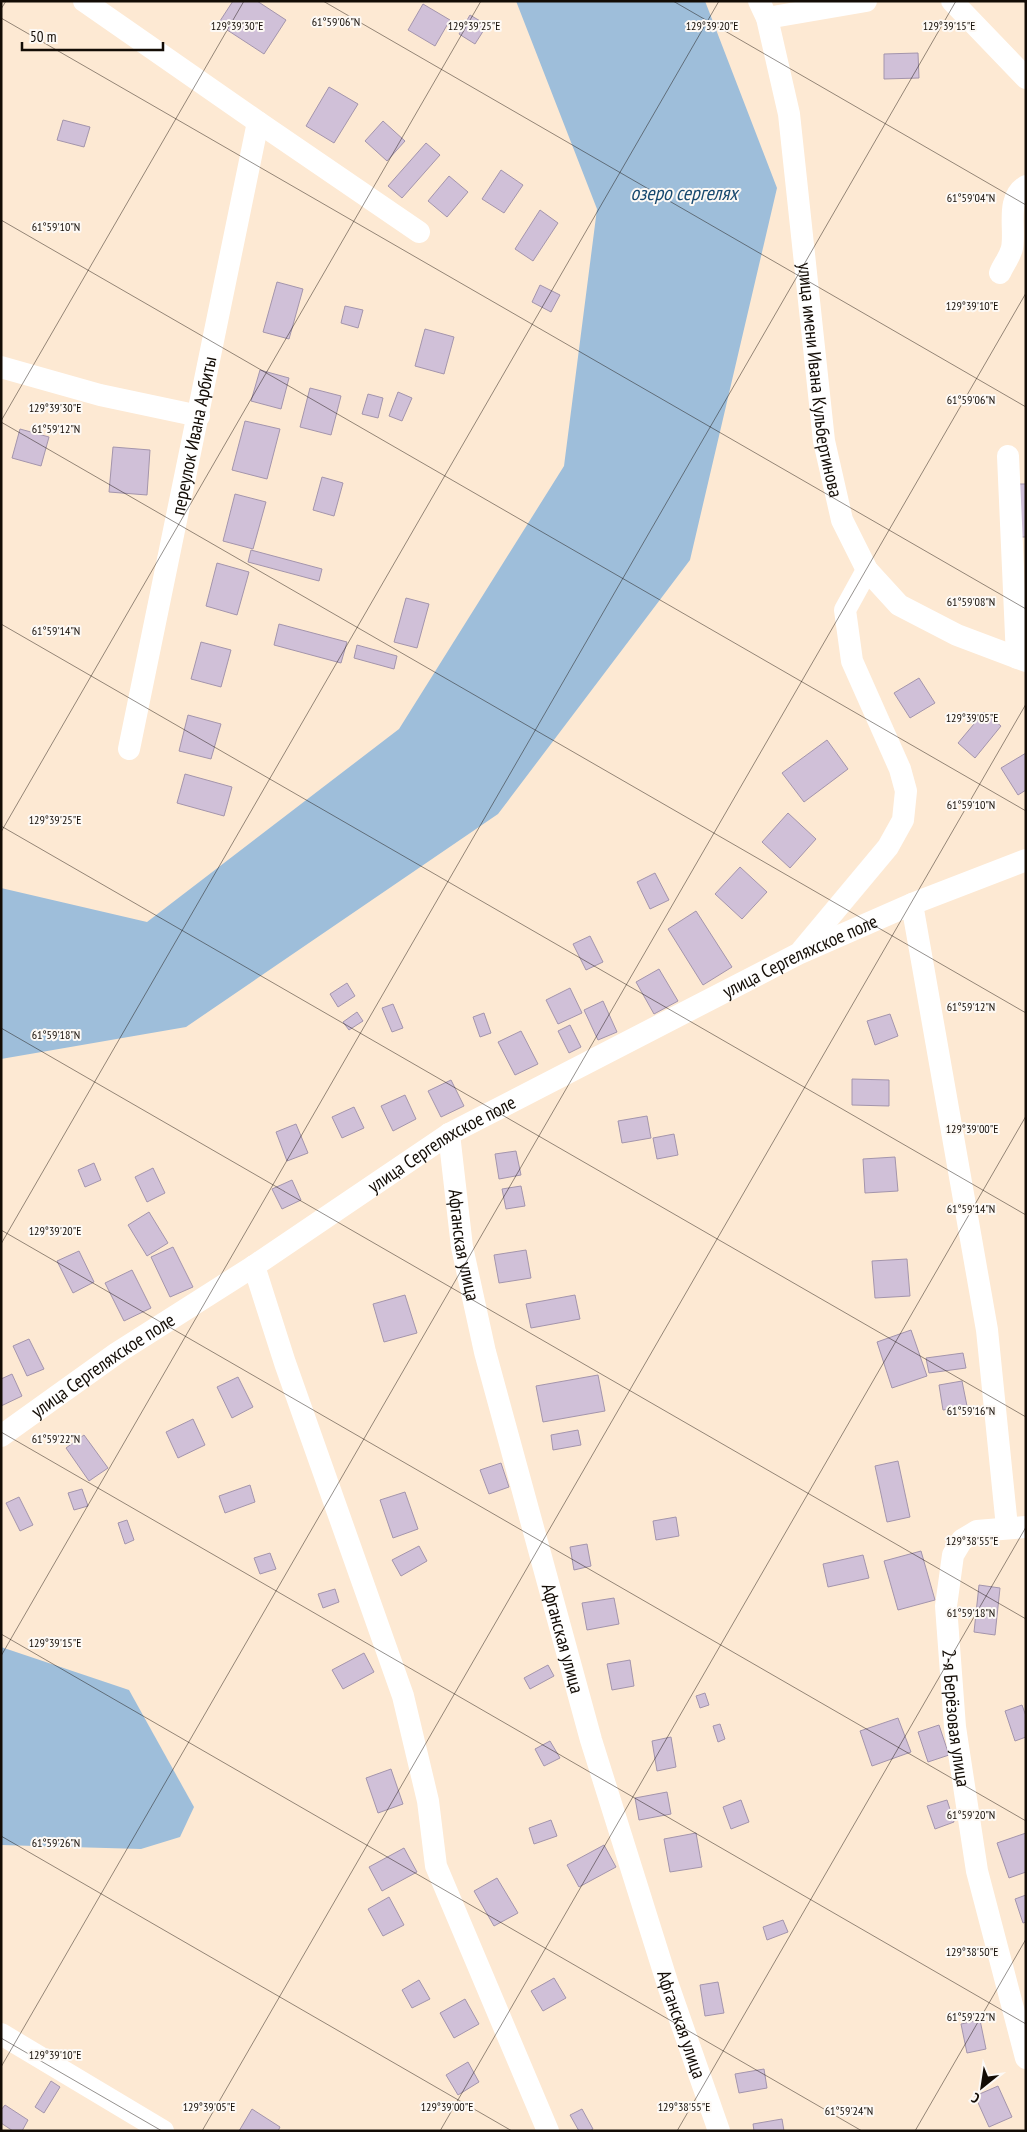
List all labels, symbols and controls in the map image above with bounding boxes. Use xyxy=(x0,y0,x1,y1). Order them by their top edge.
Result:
text: 61°59'06"N xyxy=(312,14,360,29)
text: 129°39'30"E xyxy=(211,18,263,33)
text: 129°39'25"E xyxy=(448,18,500,33)
text: 129°39'20"E xyxy=(686,18,738,33)
text: 129°39'15"E xyxy=(923,18,975,33)
scale bar xyxy=(22,20,164,52)
text: 50 m xyxy=(30,27,56,46)
water label: озеро сергелях xyxy=(631,180,740,206)
text: 61°59'04"N xyxy=(947,190,995,205)
text: 61°59'10"N xyxy=(32,219,80,234)
street label: улица имени Ивана Кульбертинова xyxy=(793,261,848,499)
text: 129°39'10"E xyxy=(946,298,998,313)
street label: переулок Ивана Арбиты xyxy=(165,354,221,517)
text: 61°59'06"N xyxy=(947,392,995,407)
text: 129°39'30"E xyxy=(29,400,81,415)
text: 61°59'12"N xyxy=(32,421,80,436)
text: 61°59'08"N xyxy=(947,594,995,609)
text: 61°59'14"N xyxy=(32,623,80,638)
text: 129°39'05"E xyxy=(946,710,998,725)
text: 61°59'10"N xyxy=(947,797,995,812)
text: 129°39'25"E xyxy=(29,812,81,827)
street label: улица Сергеляхское поле xyxy=(718,909,881,1003)
text: 61°59'12"N xyxy=(947,999,995,1014)
text: 61°59'18"N xyxy=(32,1027,80,1042)
street label: улица Сергеляхское поле xyxy=(363,1090,520,1198)
text: 129°39'00"E xyxy=(946,1121,998,1136)
street label: Афганская улица xyxy=(443,1188,485,1303)
text: 61°59'14"N xyxy=(947,1201,995,1216)
text: 129°39'20"E xyxy=(29,1223,81,1238)
street label: улица Сергеляхское поле xyxy=(26,1307,179,1423)
text: 61°59'16"N xyxy=(947,1403,995,1418)
text: 61°59'22"N xyxy=(32,1431,80,1446)
text: 129°38'55"E xyxy=(946,1533,998,1548)
street label: Афганская улица xyxy=(537,1581,590,1696)
text: 61°59'18"N xyxy=(947,1605,995,1620)
text: 129°39'15"E xyxy=(29,1635,81,1650)
street label: 2-я Берёзовая улица xyxy=(937,1648,976,1788)
text: 61°59'20"N xyxy=(947,1807,995,1822)
text: 61°59'26"N xyxy=(32,1835,80,1850)
text: 129°38'50"E xyxy=(946,1944,998,1959)
street label: Афганская улица xyxy=(652,1967,712,2082)
text: 61°59'22"N xyxy=(947,2009,995,2024)
text: 129°39'10"E xyxy=(29,2047,81,2062)
north arrow xyxy=(957,2062,1007,2112)
text: С xyxy=(968,2089,983,2108)
text: 129°39'05"E xyxy=(183,2099,235,2114)
text: 129°39'00"E xyxy=(421,2099,473,2114)
text: 129°38'55"E xyxy=(658,2099,710,2114)
text: 61°59'24"N xyxy=(825,2103,873,2118)

